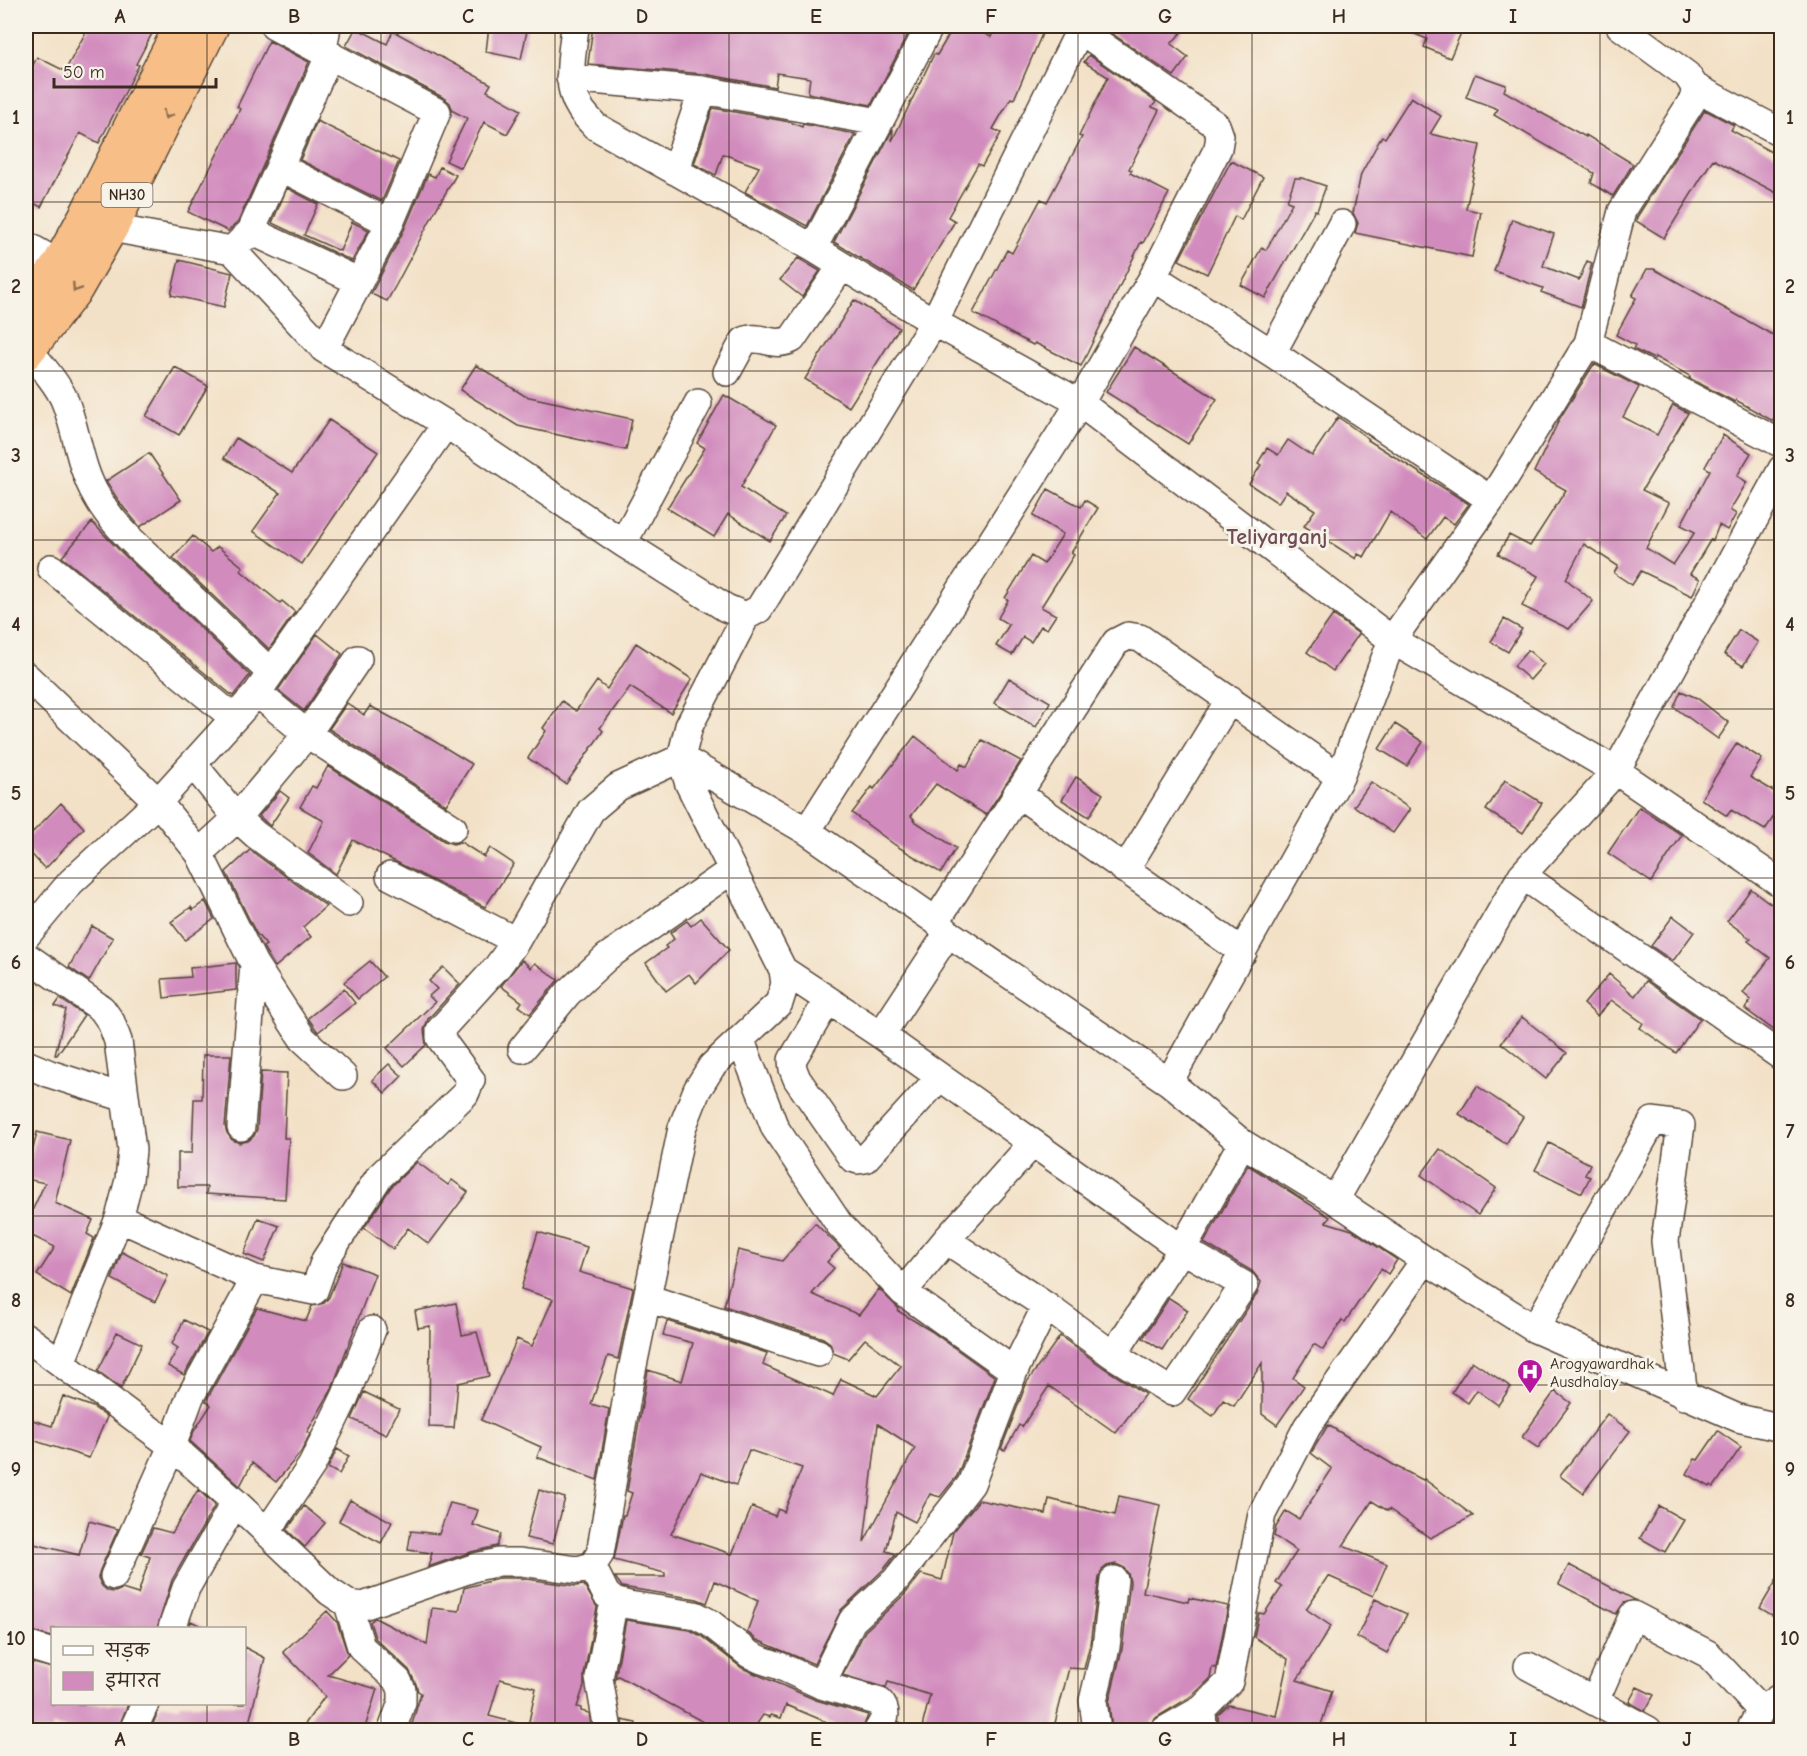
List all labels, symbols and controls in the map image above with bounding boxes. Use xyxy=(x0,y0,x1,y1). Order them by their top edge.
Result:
text: A xyxy=(114,5,126,28)
text: B xyxy=(288,5,300,28)
text: C xyxy=(462,5,474,28)
text: D xyxy=(636,5,648,28)
text: E xyxy=(810,5,822,28)
text: F xyxy=(985,5,997,28)
text: G xyxy=(1158,5,1172,28)
text: H xyxy=(1332,5,1346,28)
text: I xyxy=(1509,5,1517,28)
text: J xyxy=(1682,5,1692,28)
scale bar xyxy=(54,51,216,89)
text: 50 m xyxy=(63,62,105,83)
text: 1 xyxy=(12,106,20,129)
text: 1 xyxy=(1786,106,1794,129)
one-way arrow xyxy=(163,109,174,120)
road number: NH30 xyxy=(102,183,152,207)
text: 2 xyxy=(11,275,21,298)
text: 2 xyxy=(1785,275,1795,298)
one-way arrow xyxy=(73,281,84,292)
text: 3 xyxy=(11,444,21,467)
text: 3 xyxy=(1785,444,1795,467)
district label: Teliyarganj xyxy=(1226,524,1328,550)
text: 4 xyxy=(11,613,21,636)
text: 4 xyxy=(1785,613,1795,636)
text: 5 xyxy=(11,782,21,805)
text: 5 xyxy=(1785,782,1795,805)
text: 6 xyxy=(11,951,21,974)
text: 6 xyxy=(1785,951,1795,974)
text: 7 xyxy=(12,1120,21,1143)
text: 7 xyxy=(1786,1120,1795,1143)
text: 8 xyxy=(11,1289,21,1312)
text: 8 xyxy=(1785,1289,1795,1312)
place label: Arogyawardhak Ausdhalay xyxy=(1550,1355,1654,1391)
hospital icon: Arogyawardhak Ausdhalay xyxy=(1515,1357,1545,1395)
text: 9 xyxy=(11,1458,21,1481)
text: 9 xyxy=(1785,1458,1795,1481)
text: 10 xyxy=(6,1627,26,1650)
legend xyxy=(51,1627,246,1705)
text: 10 xyxy=(1780,1627,1800,1650)
text: सड़क xyxy=(104,1641,150,1662)
text: इमारत xyxy=(105,1671,161,1692)
text: A xyxy=(114,1728,126,1751)
text: B xyxy=(288,1728,300,1751)
text: C xyxy=(462,1728,474,1751)
text: D xyxy=(636,1728,648,1751)
text: E xyxy=(810,1728,822,1751)
text: F xyxy=(985,1728,997,1751)
text: G xyxy=(1158,1728,1172,1751)
text: H xyxy=(1332,1728,1346,1751)
text: I xyxy=(1509,1728,1517,1751)
text: J xyxy=(1682,1728,1692,1751)

